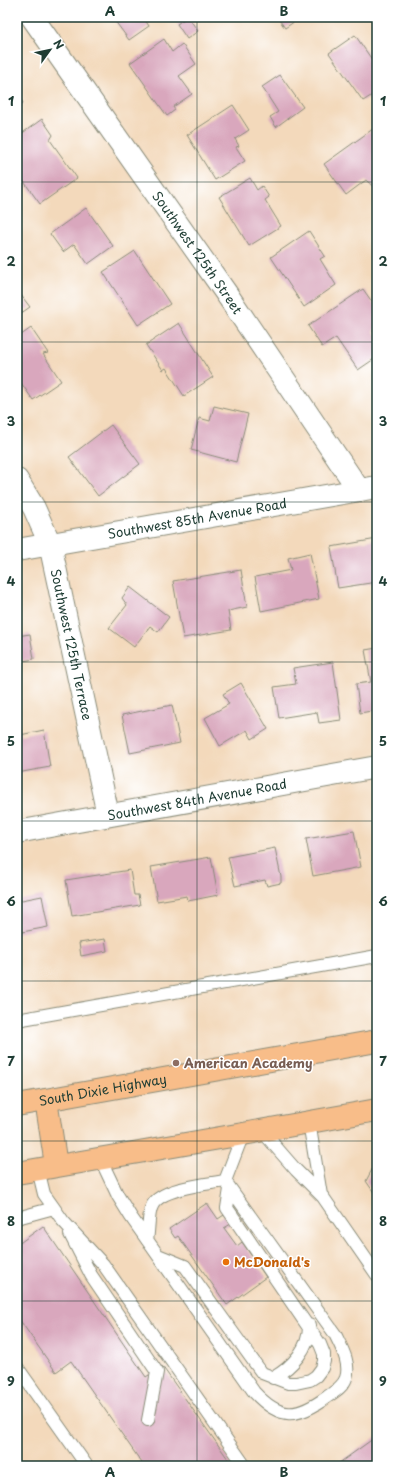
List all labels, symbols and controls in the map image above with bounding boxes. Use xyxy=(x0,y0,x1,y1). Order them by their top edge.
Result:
text: A xyxy=(105,1,115,20)
text: B xyxy=(280,1,289,20)
north arrow xyxy=(30,30,70,70)
text: N xyxy=(49,36,68,53)
text: 1 xyxy=(8,91,14,110)
text: 1 xyxy=(380,91,386,110)
street label: Southwest 125th Street xyxy=(148,187,248,318)
text: 2 xyxy=(6,251,16,270)
text: 2 xyxy=(378,251,388,270)
text: 3 xyxy=(7,411,16,430)
text: 3 xyxy=(379,411,388,430)
street label: Southwest 85th Avenue Road xyxy=(106,493,288,543)
street label: Southwest 125th Terrace xyxy=(47,567,97,722)
text: 4 xyxy=(7,571,16,590)
text: 4 xyxy=(379,571,388,590)
text: 5 xyxy=(7,731,15,750)
text: 5 xyxy=(379,731,387,750)
street label: Southwest 84th Avenue Road xyxy=(106,774,288,824)
text: 6 xyxy=(6,891,16,910)
text: 6 xyxy=(378,891,388,910)
text: 7 xyxy=(7,1051,15,1070)
text: 7 xyxy=(379,1051,387,1070)
place label: American Academy xyxy=(183,1053,313,1072)
marker: American Academy xyxy=(171,1058,181,1068)
street label: South Dixie Highway xyxy=(37,1069,168,1110)
text: 8 xyxy=(7,1211,15,1230)
text: 8 xyxy=(379,1211,387,1230)
place label: McDonald's xyxy=(234,1252,310,1271)
marker: McDonald's xyxy=(221,1257,231,1267)
text: 9 xyxy=(7,1371,15,1390)
text: 9 xyxy=(379,1371,387,1390)
text: A xyxy=(105,1462,115,1481)
text: B xyxy=(280,1462,289,1481)

